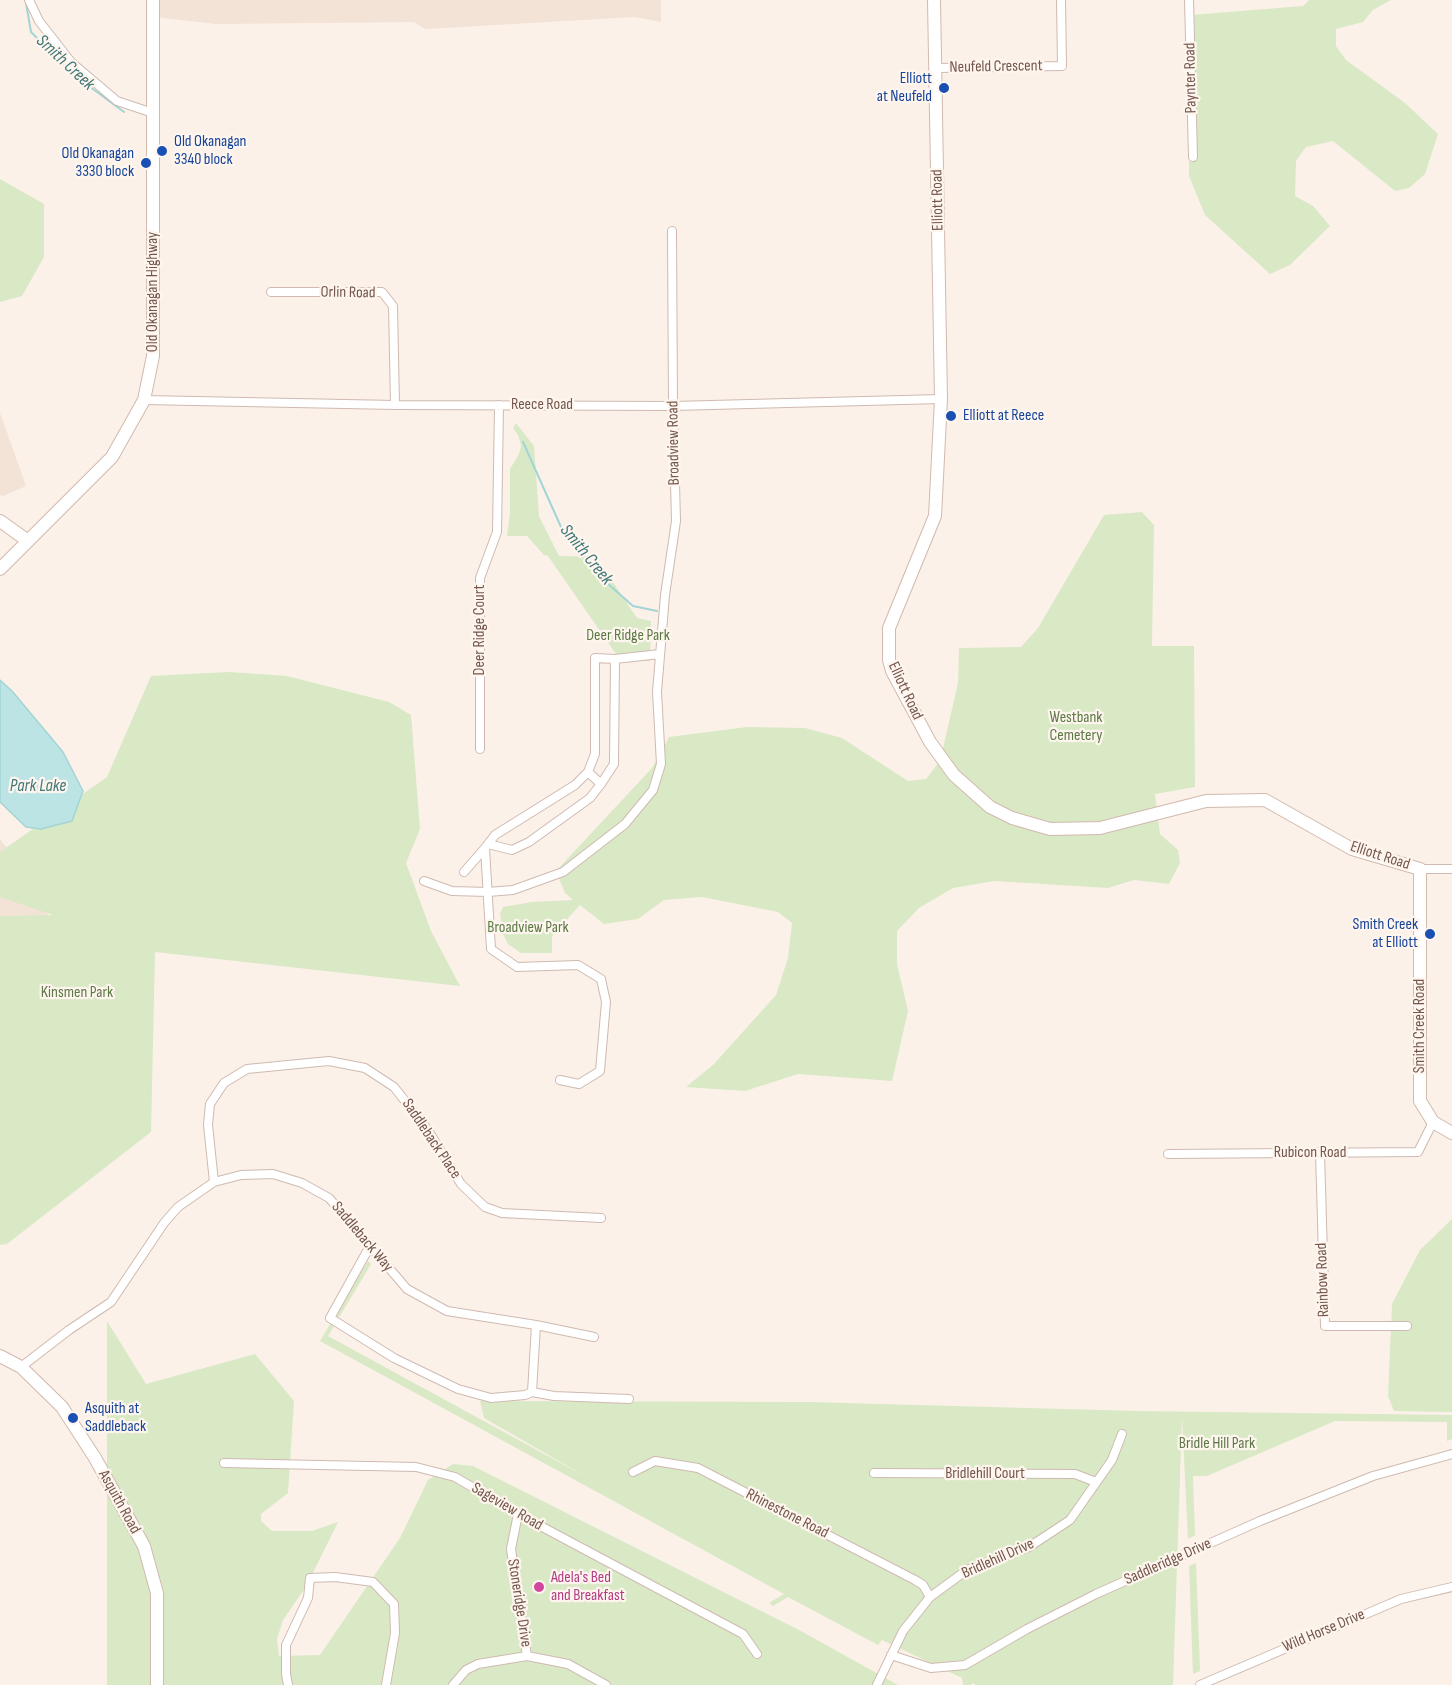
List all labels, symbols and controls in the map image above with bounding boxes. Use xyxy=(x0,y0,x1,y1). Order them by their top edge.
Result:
water label: Smith Creek xyxy=(31,31,99,95)
street label: Paynter Road xyxy=(1181,42,1201,114)
street label: Neufeld Crescent xyxy=(949,57,1043,77)
place label: Elliott at Neufeld xyxy=(877,69,932,107)
marker: Elliott at Neufeld xyxy=(937,81,951,95)
place label: Old Okanagan 3340 block xyxy=(174,132,246,170)
place label: Old Okanagan 3330 block xyxy=(62,144,134,182)
marker: Old Okanagan 3340 block xyxy=(155,144,169,158)
marker: Old Okanagan 3330 block xyxy=(139,156,153,170)
street label: Elliott Road xyxy=(928,169,948,231)
street label: Old Okanagan Highway xyxy=(143,232,163,352)
street label: Orlin Road xyxy=(320,283,376,303)
street label: Reece Road xyxy=(511,395,573,415)
street label: Broadview Road xyxy=(664,401,684,485)
place label: Elliott at Reece xyxy=(963,406,1044,426)
marker: Elliott at Reece xyxy=(944,409,958,423)
water label: Smith Creek xyxy=(555,520,617,590)
street label: Deer Ridge Court xyxy=(470,585,490,675)
park label: Deer Ridge Park xyxy=(586,626,670,646)
street label: Elliott Road xyxy=(883,659,927,723)
park label: Westbank Cemetery xyxy=(1050,708,1102,746)
water label: Park Lake xyxy=(10,775,66,797)
street label: Elliott Road xyxy=(1348,837,1412,875)
place label: Smith Creek at Elliott xyxy=(1353,915,1418,953)
park label: Broadview Park xyxy=(487,918,569,938)
marker: Smith Creek at Elliott xyxy=(1423,927,1437,941)
street label: Smith Creek Road xyxy=(1410,979,1430,1073)
park label: Kinsmen Park xyxy=(41,983,113,1003)
street label: Saddleback Place xyxy=(397,1095,465,1183)
street label: Rubicon Road xyxy=(1274,1143,1346,1163)
street label: Saddleback Way xyxy=(327,1198,397,1276)
street label: Rainbow Road xyxy=(1312,1242,1334,1318)
place label: Asquith at Saddleback xyxy=(85,1399,146,1437)
marker: Asquith at Saddleback xyxy=(66,1411,80,1425)
park label: Bridle Hill Park xyxy=(1179,1434,1255,1454)
street label: Bridlehill Court xyxy=(945,1464,1025,1484)
street label: Asquith Road xyxy=(94,1467,144,1537)
street label: Sageview Road xyxy=(468,1479,546,1535)
street label: Rhinestone Road xyxy=(743,1485,831,1543)
street label: Saddleridge Drive xyxy=(1122,1534,1214,1590)
street label: Bridlehill Drive xyxy=(959,1535,1037,1583)
street label: Stoneridge Drive xyxy=(503,1558,535,1648)
place label: Adela's Bed and Breakfast xyxy=(551,1568,625,1606)
marker: Adela's Bed and Breakfast xyxy=(532,1580,546,1594)
street label: Wild Horse Drive xyxy=(1280,1605,1368,1657)

